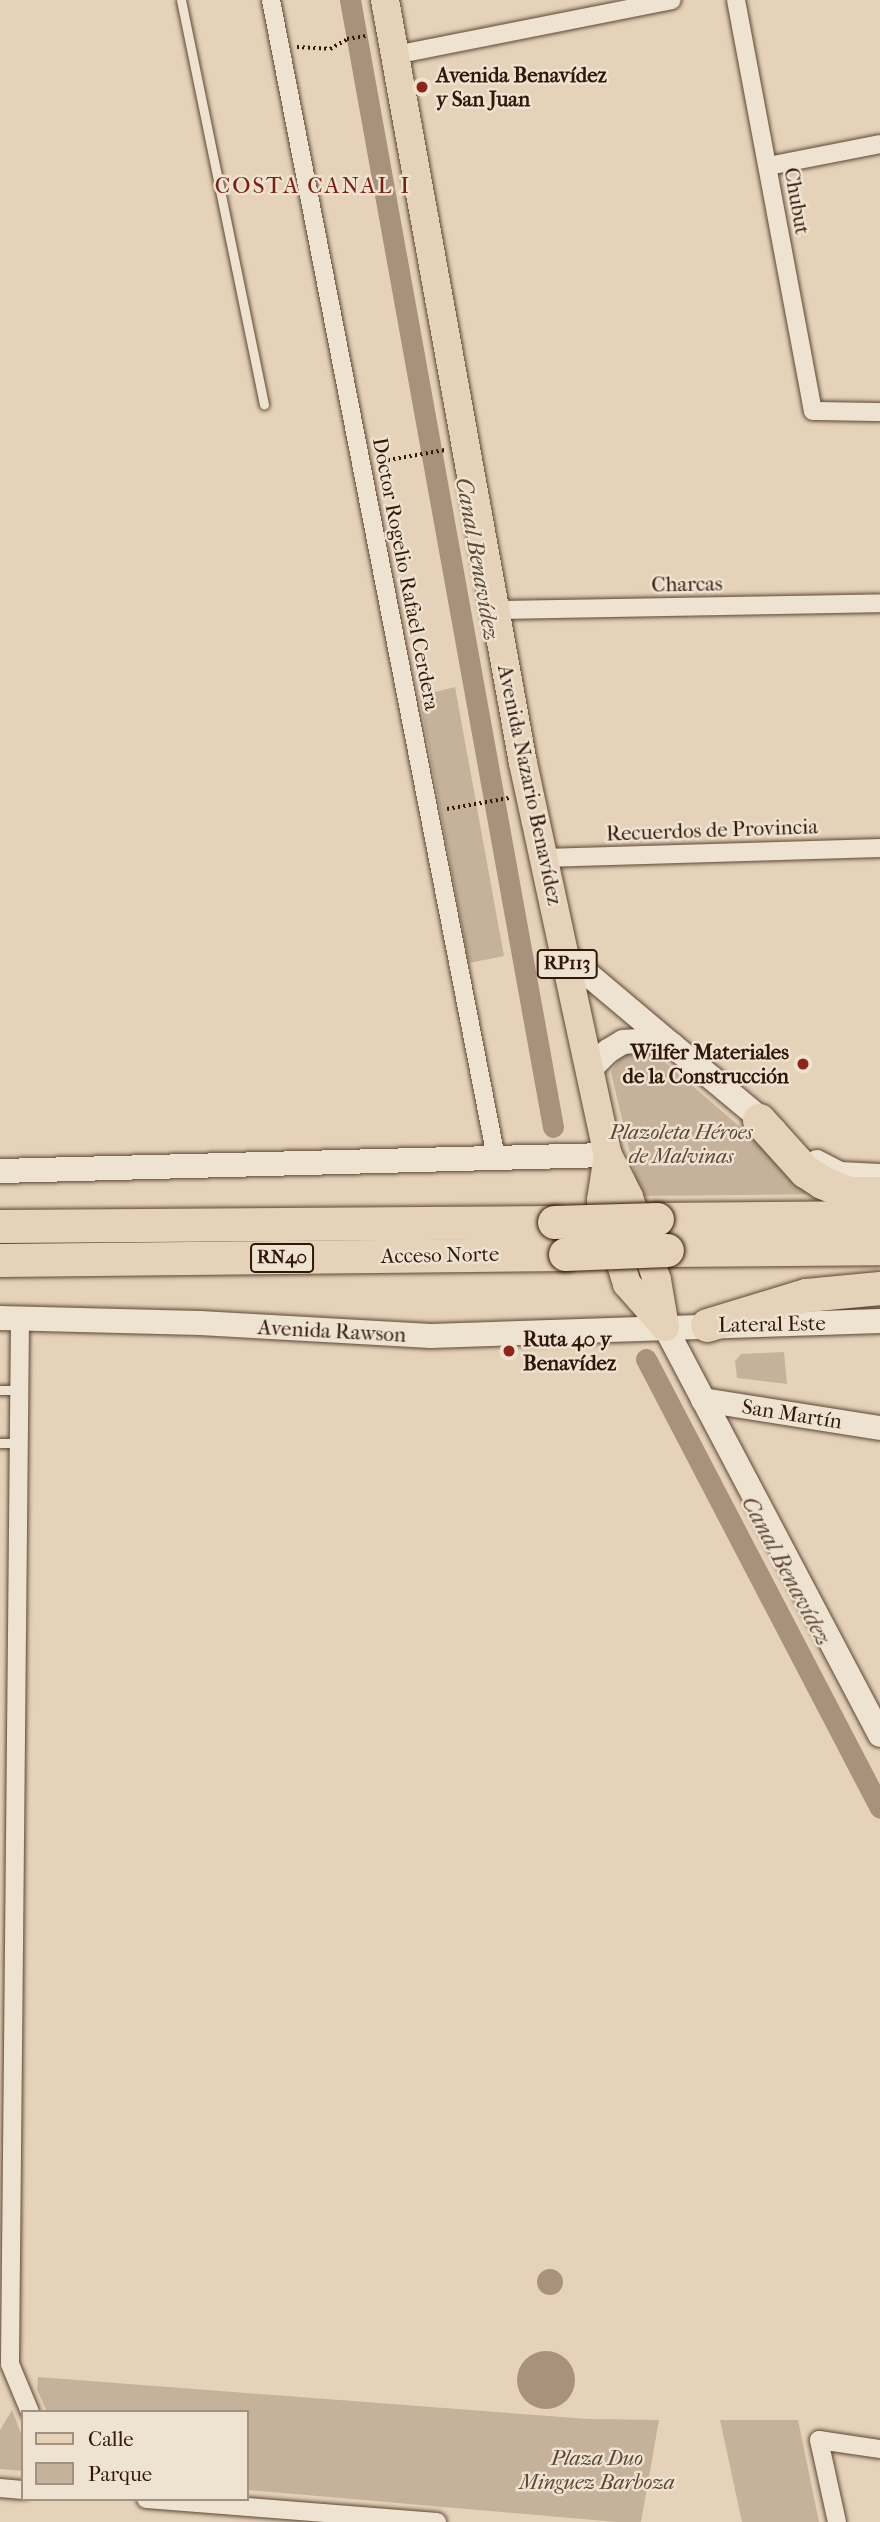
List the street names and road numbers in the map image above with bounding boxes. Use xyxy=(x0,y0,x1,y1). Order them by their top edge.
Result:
street label: Chubut xyxy=(779,166,815,236)
street label: Doctor Rogelio Rafael Cerdera xyxy=(367,435,445,713)
street label: Charcas xyxy=(651,571,723,597)
street label: Avenida Nazario Benavídez xyxy=(492,662,568,908)
street label: Recuerdos de Provincia xyxy=(606,814,818,846)
road number: RP113 xyxy=(536,948,598,980)
street label: Acceso Norte xyxy=(381,1241,499,1269)
road number: RN40 xyxy=(249,1242,315,1274)
street label: Lateral Este xyxy=(718,1310,826,1338)
street label: Avenida Rawson xyxy=(257,1315,407,1347)
street label: San Martín xyxy=(740,1394,844,1434)

